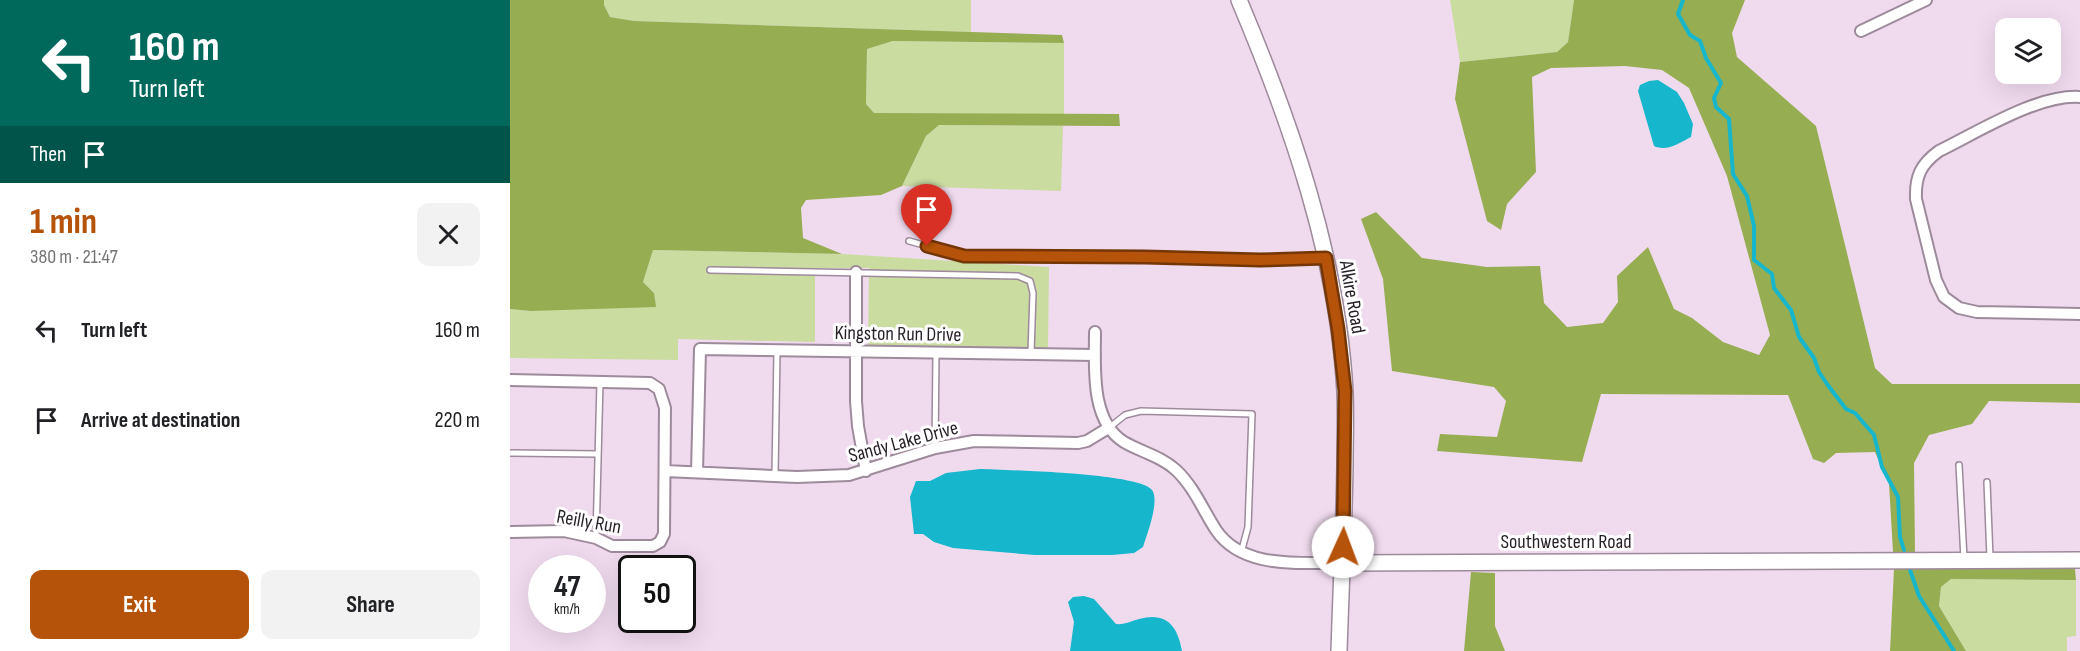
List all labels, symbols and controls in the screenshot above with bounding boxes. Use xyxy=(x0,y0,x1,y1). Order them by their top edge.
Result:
map controls xyxy=(1995,18,2061,84)
button: layers xyxy=(1995,18,2061,84)
text: 160 m xyxy=(129,22,220,73)
icon: left xyxy=(30,24,108,102)
text: Turn left xyxy=(129,73,205,105)
icon: arrive xyxy=(78,138,111,171)
text: Then xyxy=(30,141,66,168)
pin xyxy=(901,184,952,246)
icon: arrive xyxy=(910,193,943,226)
text: 1 min xyxy=(30,201,97,244)
button: close xyxy=(417,203,480,266)
text: 380 m · 21:47 xyxy=(30,245,118,269)
street label: Alkire Road xyxy=(1334,258,1370,336)
icon: left xyxy=(30,314,63,347)
text: Turn left xyxy=(81,317,147,344)
text: 160 m xyxy=(435,317,480,344)
street label: Kingston Run Drive xyxy=(834,321,962,347)
icon: arrive xyxy=(30,404,63,437)
text: Arrive at destination xyxy=(81,407,240,434)
text: 220 m xyxy=(434,407,480,434)
street label: Sandy Lake Drive xyxy=(846,416,961,468)
street label: Reilly Run xyxy=(555,505,623,539)
position arrow xyxy=(1311,515,1375,579)
street label: Southwestern Road xyxy=(1500,530,1632,554)
speed limit sign: 50 xyxy=(618,555,696,633)
text: 47 xyxy=(554,569,580,605)
button: Exit xyxy=(30,570,249,639)
button: Share xyxy=(261,570,480,639)
text: km/h xyxy=(554,600,580,619)

